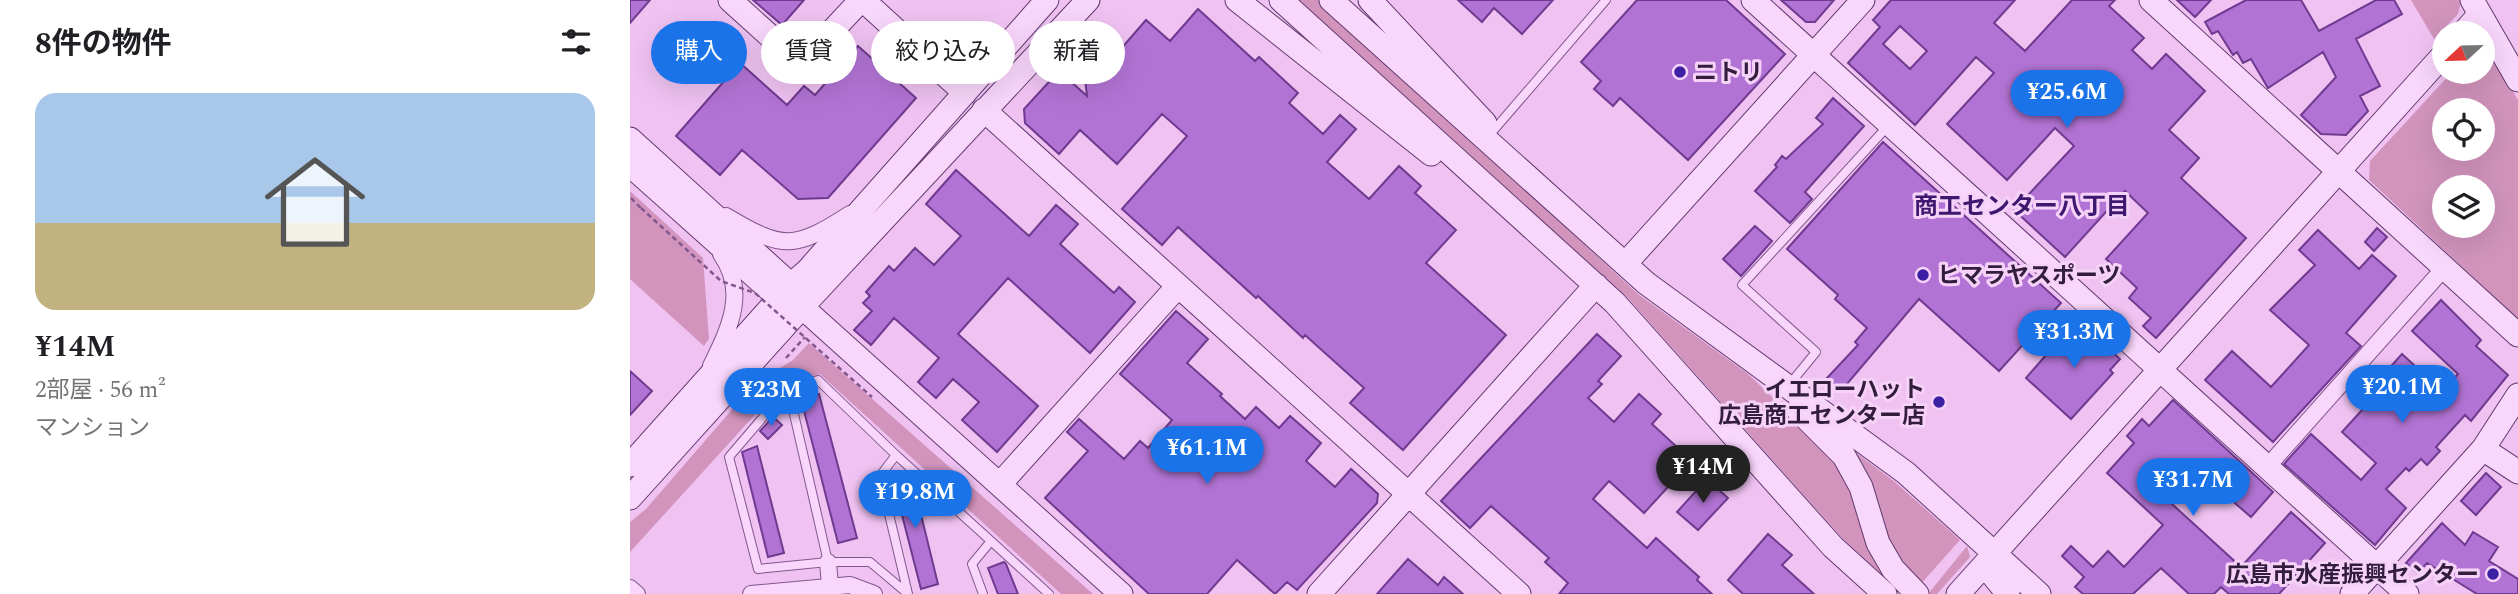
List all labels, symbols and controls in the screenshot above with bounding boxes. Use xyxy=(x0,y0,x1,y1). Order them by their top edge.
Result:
text: 8件の物件 xyxy=(35,21,172,67)
chip: 購入 xyxy=(651,21,747,84)
chip: 賃貸 xyxy=(761,21,857,84)
chip: 絞り込み xyxy=(871,21,1015,84)
chip: 新着 xyxy=(1029,21,1125,84)
north arrow xyxy=(2432,21,2496,84)
map controls xyxy=(2432,21,2495,238)
icon: filters xyxy=(557,23,595,61)
place label: ニトリ xyxy=(1694,56,1763,91)
marker: ニトリ xyxy=(1672,64,1688,80)
pin: ¥25.6M xyxy=(2010,71,2124,130)
text: ¥25.6M xyxy=(2027,75,2107,110)
button: locate xyxy=(2432,98,2495,161)
icon: home xyxy=(252,139,378,265)
button: layers xyxy=(2432,175,2495,238)
district label: 商工センター八丁目 xyxy=(1914,189,2130,225)
place label: ヒマラヤスポーツ xyxy=(1937,259,2121,294)
marker: ヒマラヤスポーツ xyxy=(1915,267,1931,283)
pin: ¥31.3M xyxy=(2017,310,2131,370)
text: ¥31.3M xyxy=(2034,315,2114,350)
text: ¥14M xyxy=(35,324,115,370)
pin: ¥20.1M xyxy=(2345,366,2459,425)
pin: ¥23M xyxy=(730,368,812,428)
text: ¥20.1M xyxy=(2362,370,2442,405)
text: 2部屋 · 56 m² xyxy=(35,373,166,408)
text: ¥23M xyxy=(740,373,802,408)
place label: イエローハット 広島商工センター店 xyxy=(1718,373,1925,434)
marker: イエローハット 広島商工センター店 xyxy=(1931,394,1947,410)
text: マンション xyxy=(35,411,150,446)
pin: ¥61.1M xyxy=(1150,426,1264,486)
text: ¥61.1M xyxy=(1167,431,1247,466)
pin: ¥14M xyxy=(1662,446,1744,505)
text: ¥14M xyxy=(1672,450,1734,485)
pin: ¥31.7M xyxy=(2136,458,2250,518)
text: ¥31.7M xyxy=(2153,463,2233,498)
pin: ¥19.8M xyxy=(858,470,972,530)
text: ¥19.8M xyxy=(875,475,955,510)
place label: 広島市水産振興センター xyxy=(2226,558,2479,593)
marker: 広島市水産振興センター xyxy=(2485,566,2501,582)

